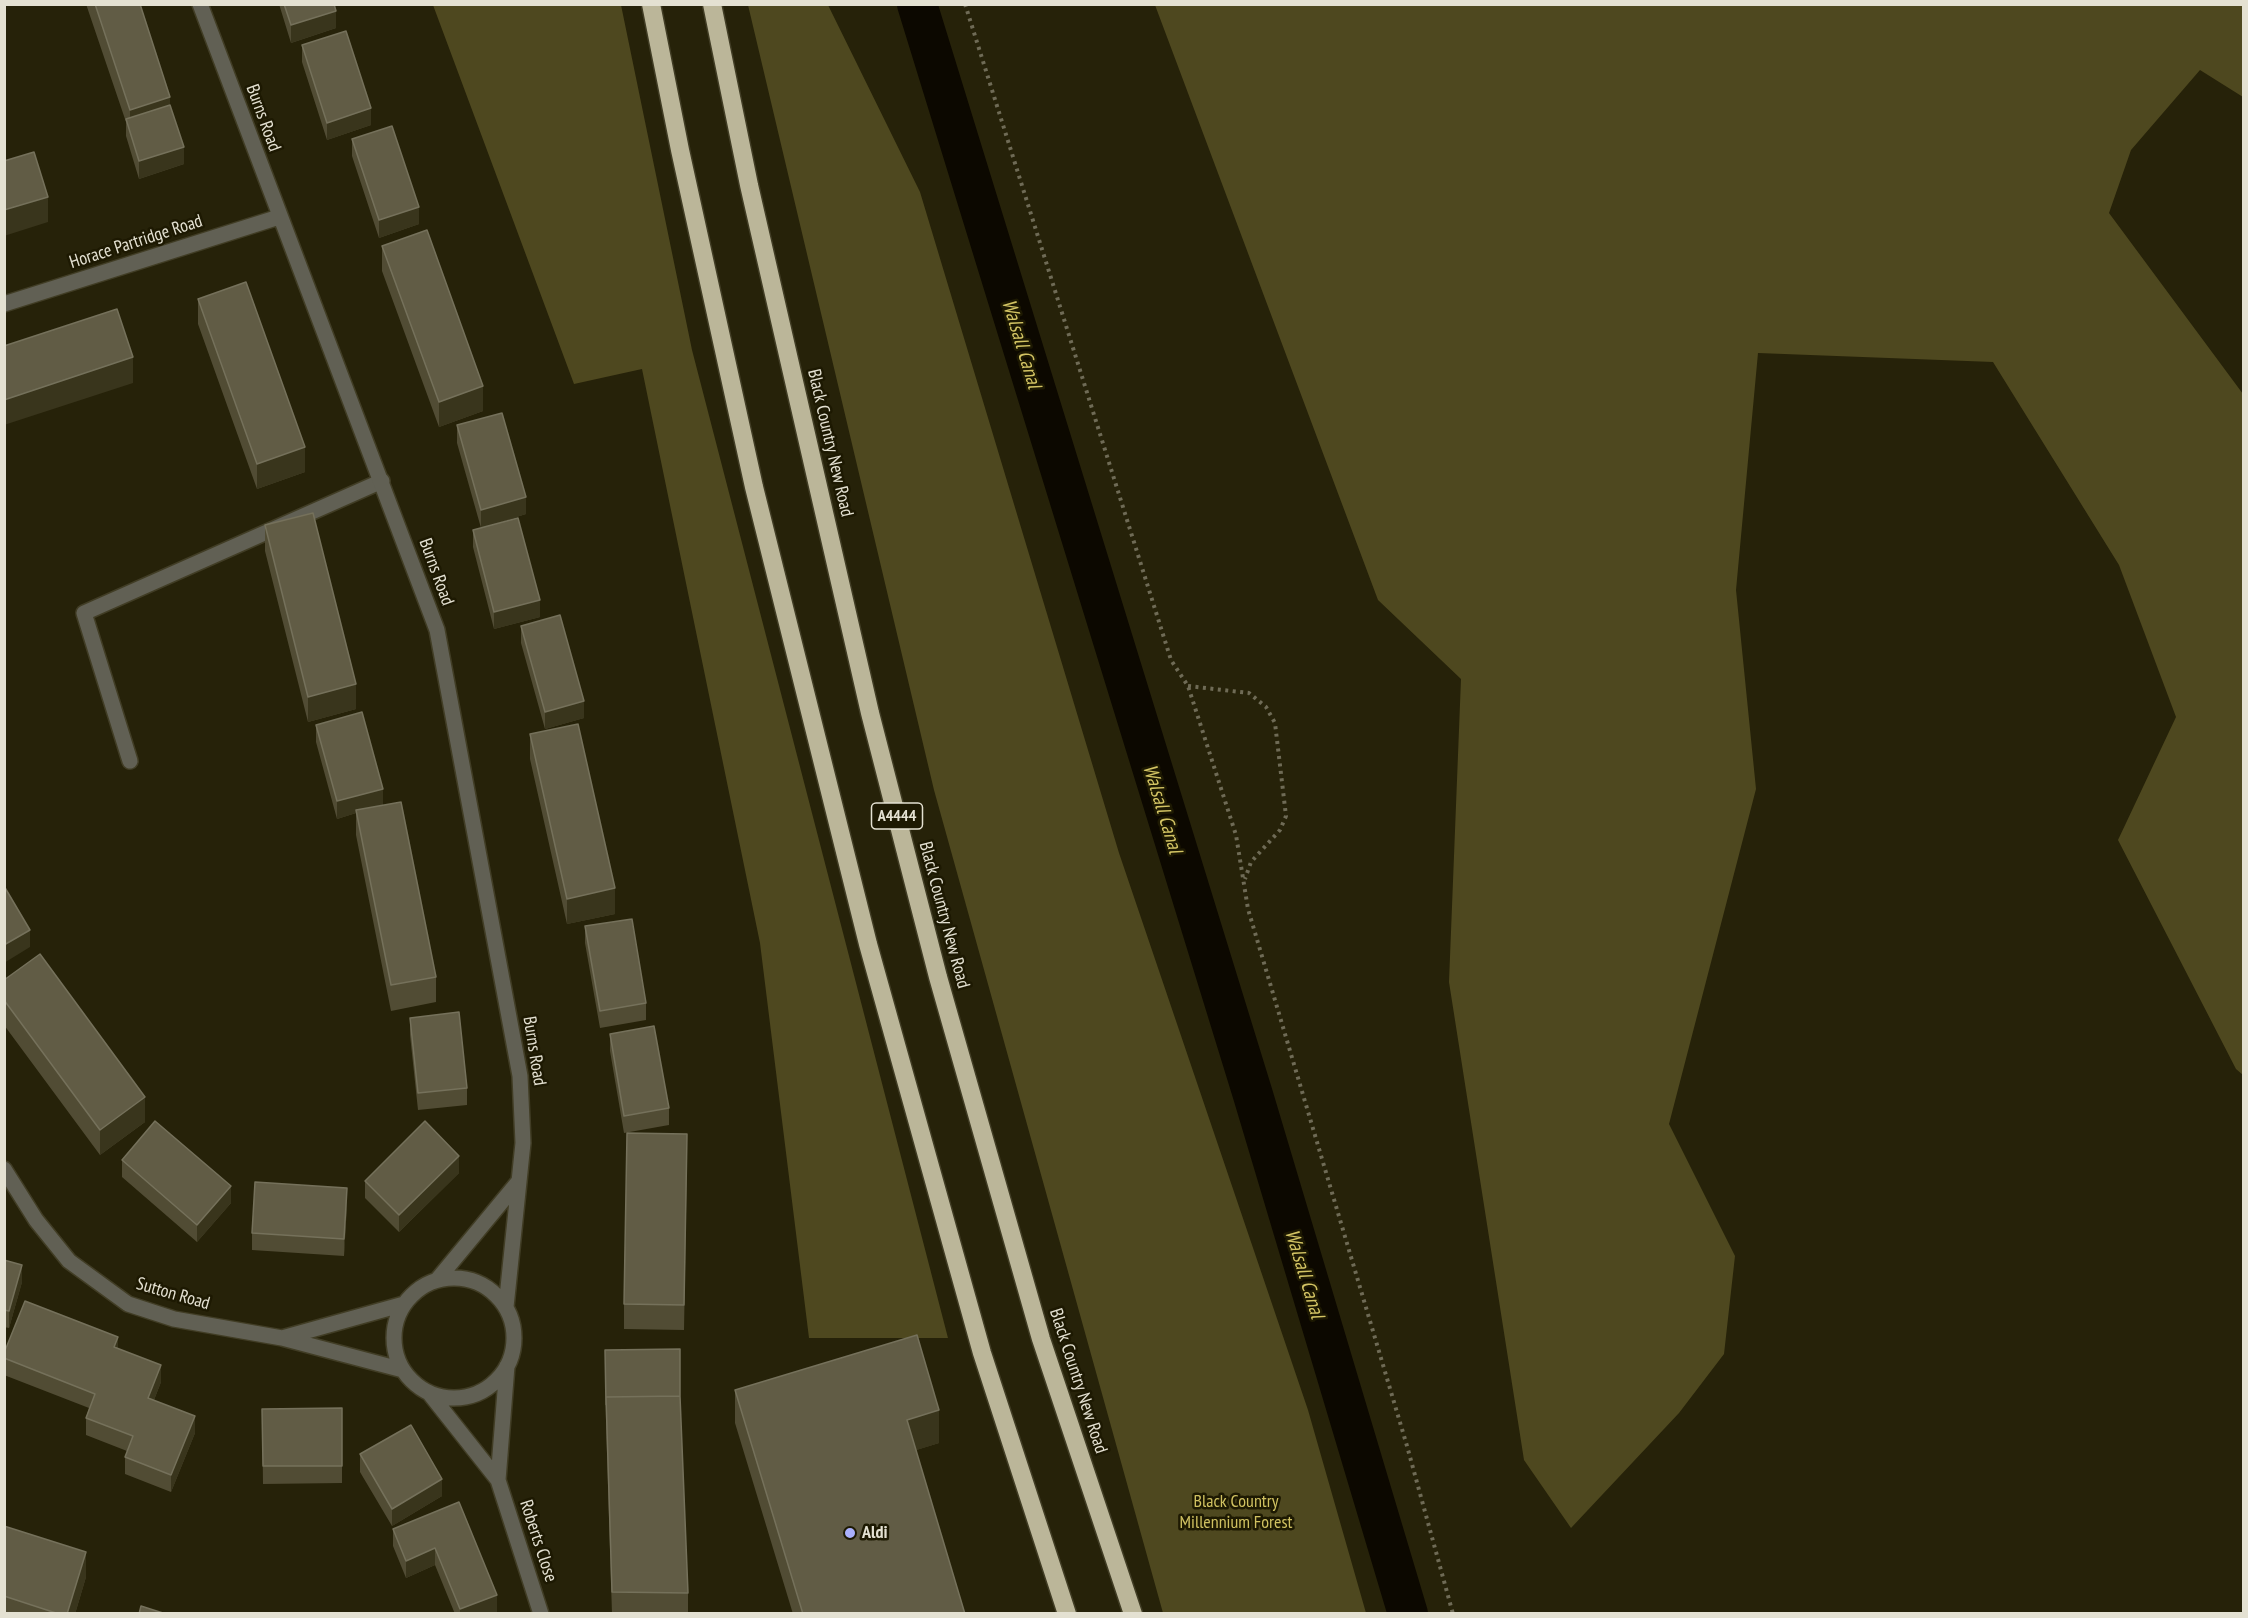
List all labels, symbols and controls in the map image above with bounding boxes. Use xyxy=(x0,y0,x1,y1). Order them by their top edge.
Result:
street label: Burns Road xyxy=(241,82,285,154)
street label: Horace Partridge Road xyxy=(67,210,205,274)
water label: Walsall Canal xyxy=(996,296,1046,392)
street label: Black Country New Road xyxy=(803,367,857,519)
street label: Burns Road xyxy=(414,536,458,608)
water label: Walsall Canal xyxy=(1137,761,1187,857)
road number: A4444 xyxy=(872,803,922,829)
street label: Black Country New Road xyxy=(914,839,974,991)
street label: Burns Road xyxy=(518,1015,550,1087)
water label: Walsall Canal xyxy=(1279,1226,1329,1322)
street label: Sutton Road xyxy=(134,1273,212,1315)
street label: Black Country New Road xyxy=(1044,1306,1112,1456)
park label: Black Country Millennium Forest xyxy=(1180,1491,1292,1534)
street label: Roberts Close xyxy=(515,1497,561,1585)
place label: Aldi xyxy=(862,1522,887,1544)
marker: Aldi xyxy=(843,1526,857,1540)

